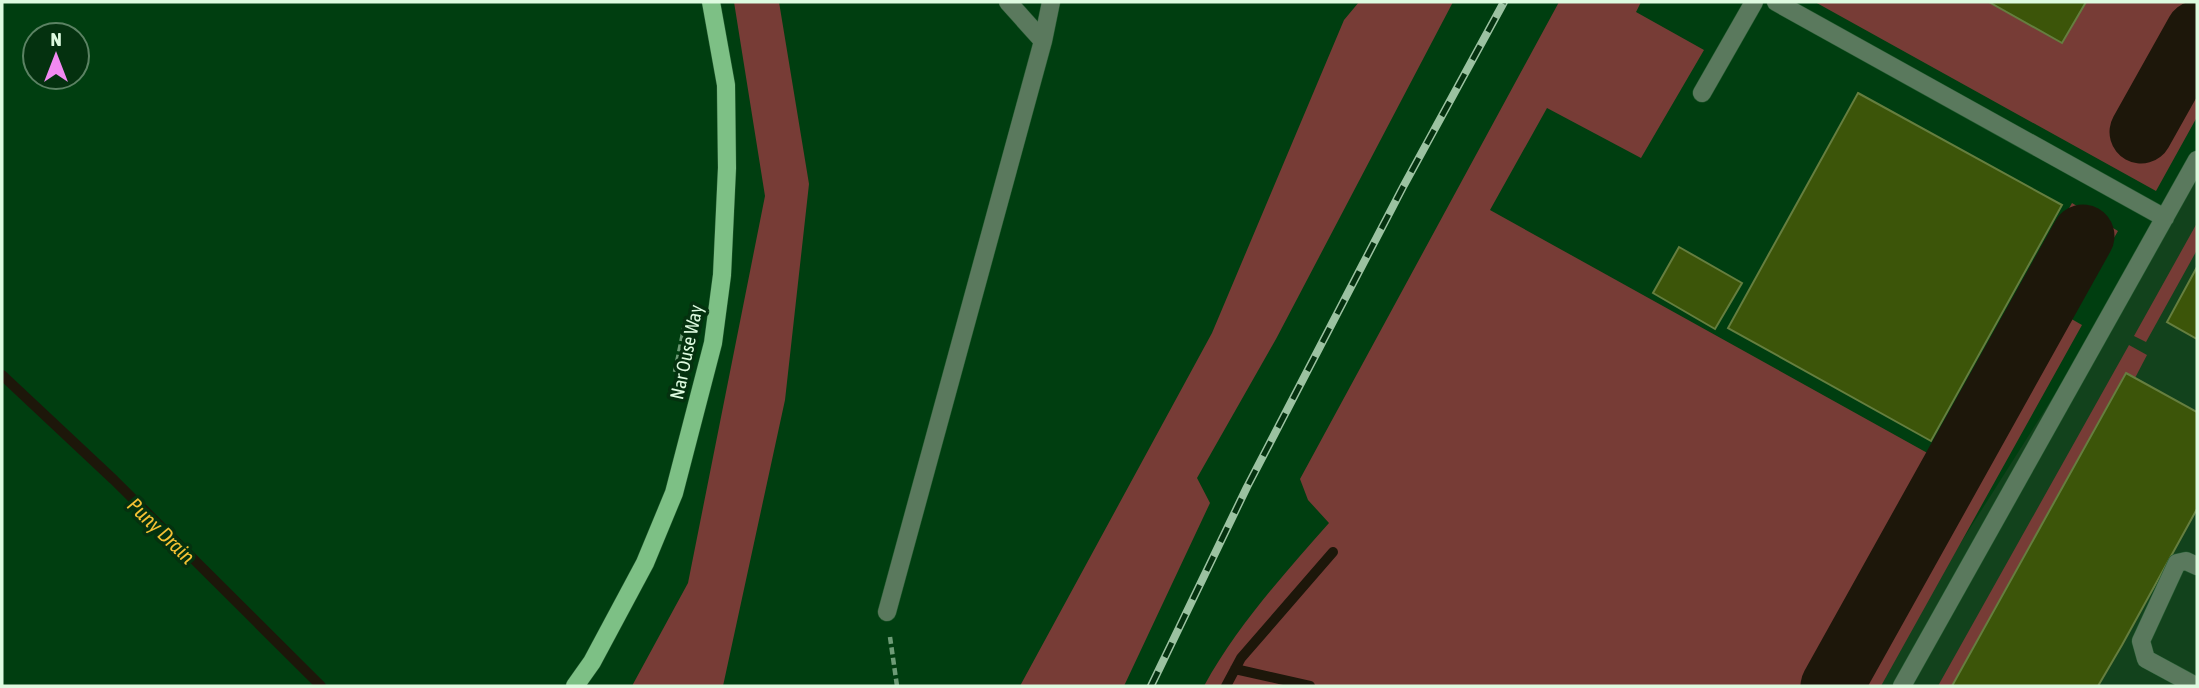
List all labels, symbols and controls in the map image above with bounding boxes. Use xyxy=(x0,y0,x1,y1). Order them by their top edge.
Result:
north arrow xyxy=(21,21,91,91)
text: N xyxy=(50,28,62,50)
street label: Nar Ouse Way xyxy=(665,302,707,401)
water label: Puny Drain xyxy=(123,492,200,568)

